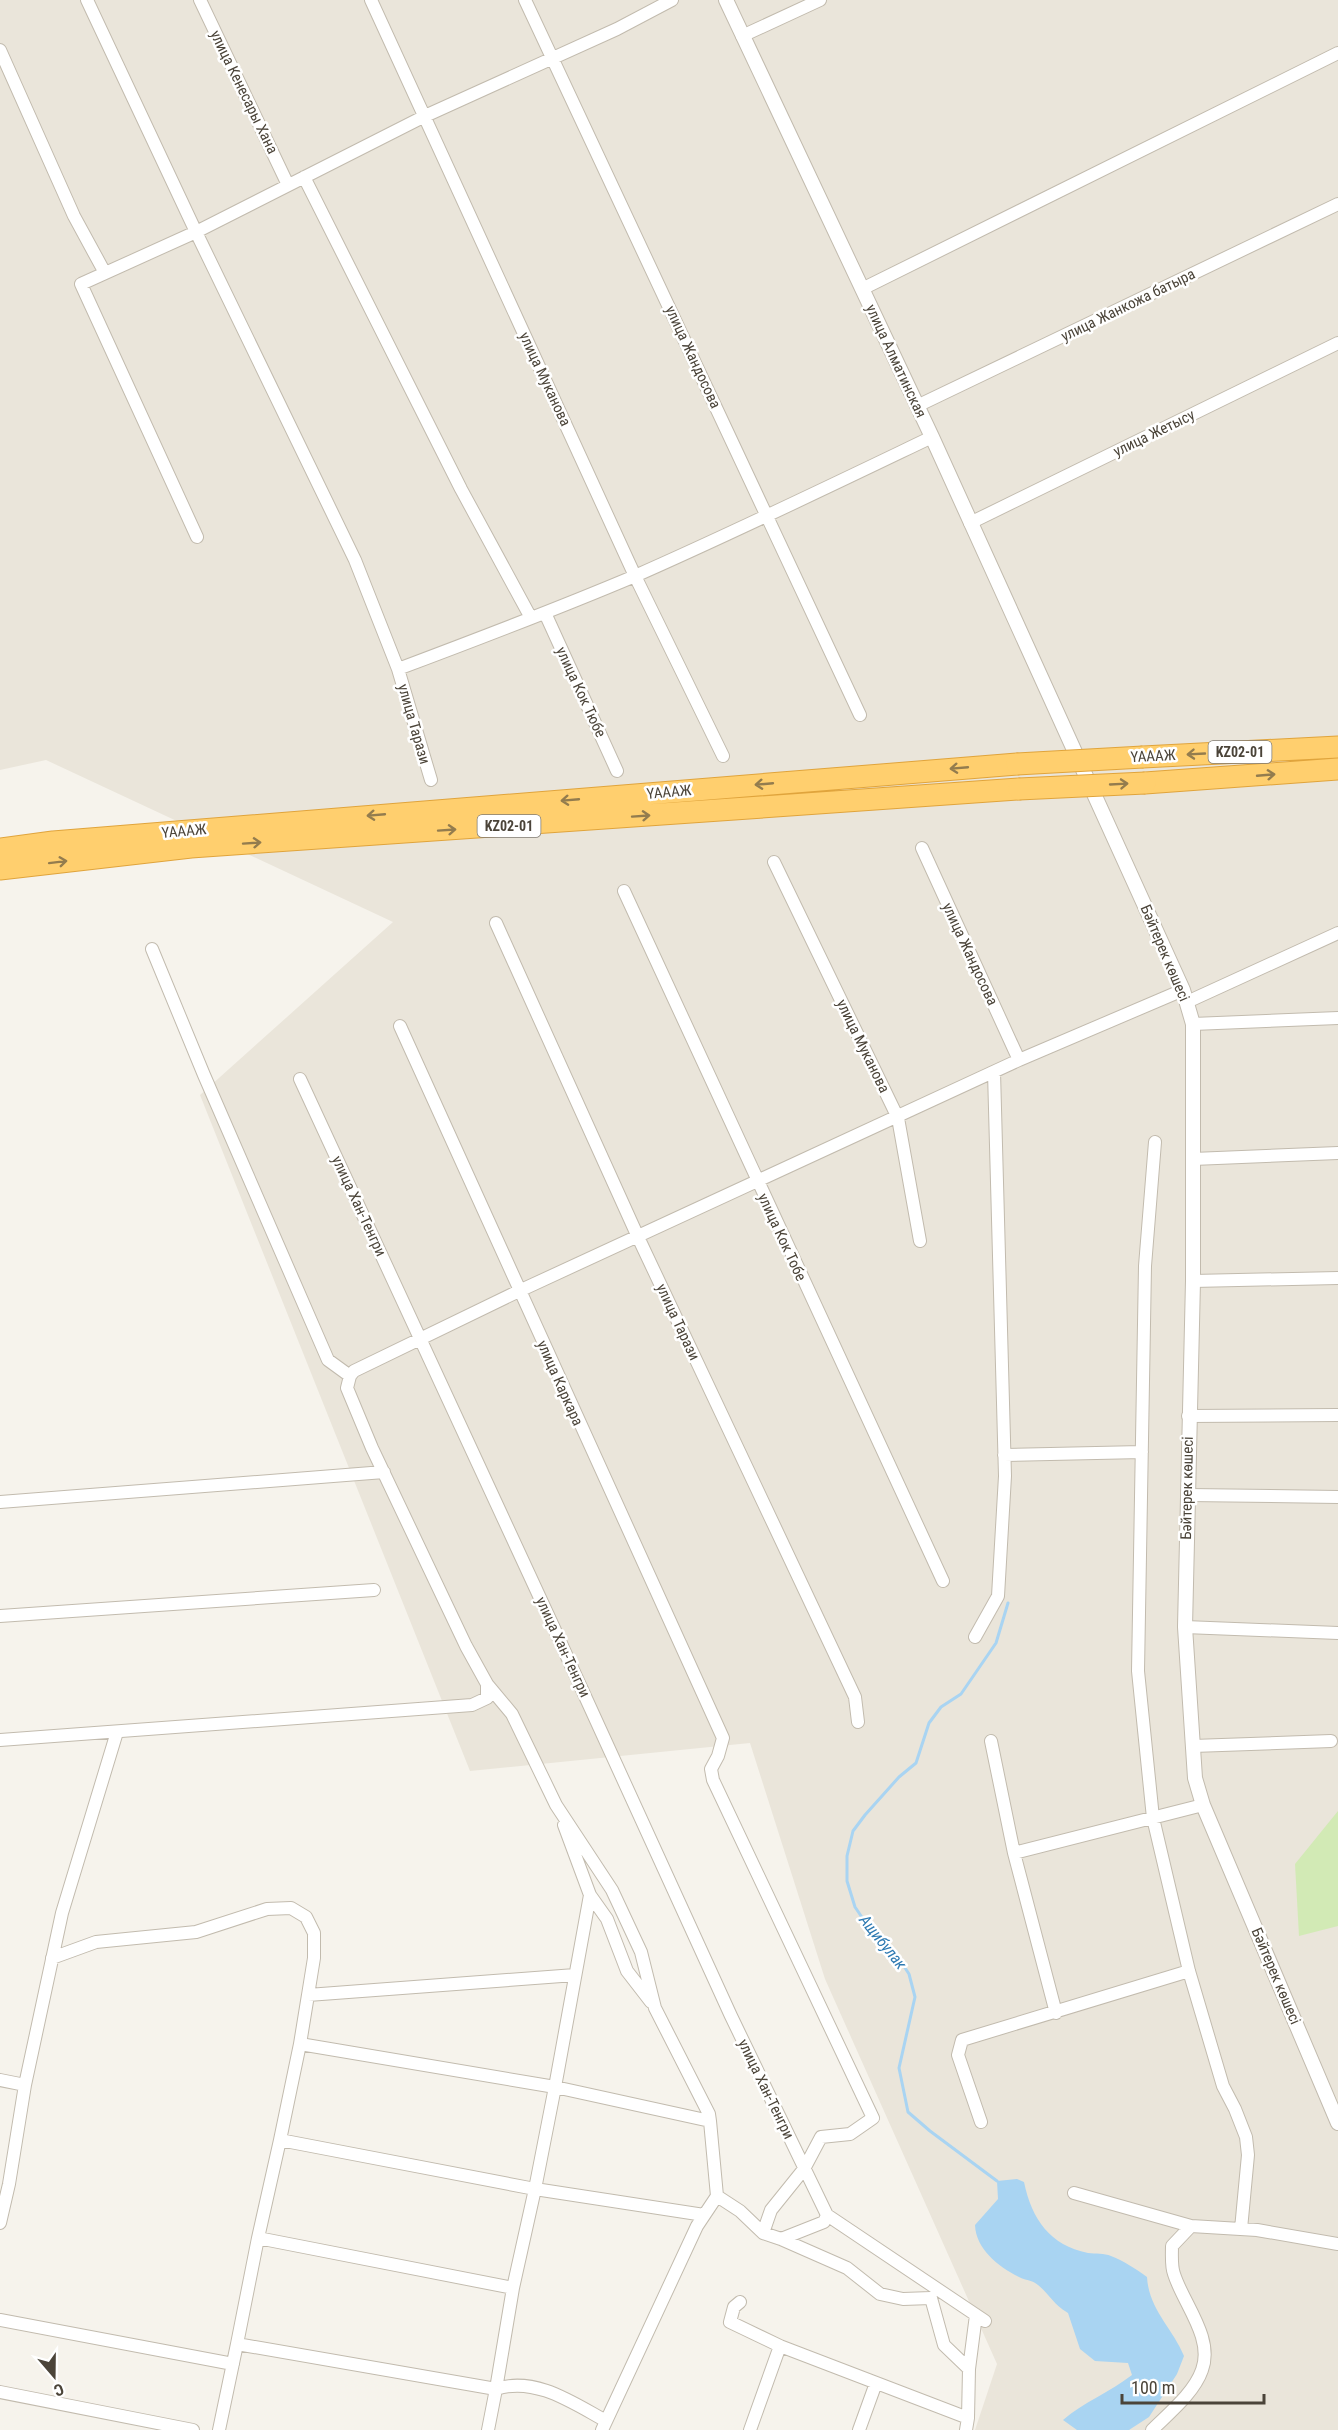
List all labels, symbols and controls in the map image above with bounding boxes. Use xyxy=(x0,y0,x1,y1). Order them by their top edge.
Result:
street label: улица Кенесары Хана xyxy=(206,27,282,157)
street label: улица Жанкожа батыра xyxy=(1058,265,1198,345)
street label: улица Алматинская xyxy=(862,301,930,421)
street label: улица Жандосова xyxy=(661,303,725,411)
street label: улица Муканова xyxy=(515,329,575,429)
street label: улица Жетысу xyxy=(1110,406,1198,460)
street label: улица Кок Тюбе xyxy=(552,644,610,740)
street label: улица Тарази xyxy=(394,682,434,766)
road number: KZ02-01 xyxy=(1208,741,1272,763)
street label: ҮАААЖ xyxy=(1130,746,1176,766)
one-way arrow xyxy=(1186,749,1206,760)
one-way arrow xyxy=(949,763,969,774)
one-way arrow xyxy=(1255,770,1275,781)
one-way arrow xyxy=(1108,778,1128,789)
one-way arrow xyxy=(755,779,775,790)
street label: ҮАААЖ xyxy=(646,781,692,803)
one-way arrow xyxy=(560,794,580,805)
one-way arrow xyxy=(366,810,386,821)
one-way arrow xyxy=(631,810,651,821)
road number: KZ02-01 xyxy=(478,815,540,837)
street label: ҮАААЖ xyxy=(161,820,207,842)
one-way arrow xyxy=(436,825,456,836)
one-way arrow xyxy=(242,838,262,849)
one-way arrow xyxy=(48,856,67,867)
street label: улица Жандосова xyxy=(938,900,1002,1008)
street label: Бәйтерек көшесі xyxy=(1137,902,1193,1004)
street label: улица Муканова xyxy=(833,996,893,1096)
street label: улица Хан-Тенгри xyxy=(328,1153,390,1259)
street label: улица Кок Тобе xyxy=(754,1190,810,1284)
street label: улица Тарази xyxy=(652,1281,704,1363)
street label: улица Каркара xyxy=(533,1337,587,1429)
street label: Бәйтерек көшесі xyxy=(1177,1436,1197,1540)
street label: улица Хан-Тенгри xyxy=(532,1594,594,1700)
water label: Ащибулак xyxy=(855,1910,911,1973)
street label: Бәйтерек көшесі xyxy=(1248,1925,1304,2027)
street label: улица Хан-Тенгри xyxy=(734,2036,798,2142)
north arrow xyxy=(24,2346,84,2406)
scale bar xyxy=(1122,2367,1264,2405)
text: 100 m xyxy=(1131,2377,1175,2398)
text: С xyxy=(51,2379,66,2400)

